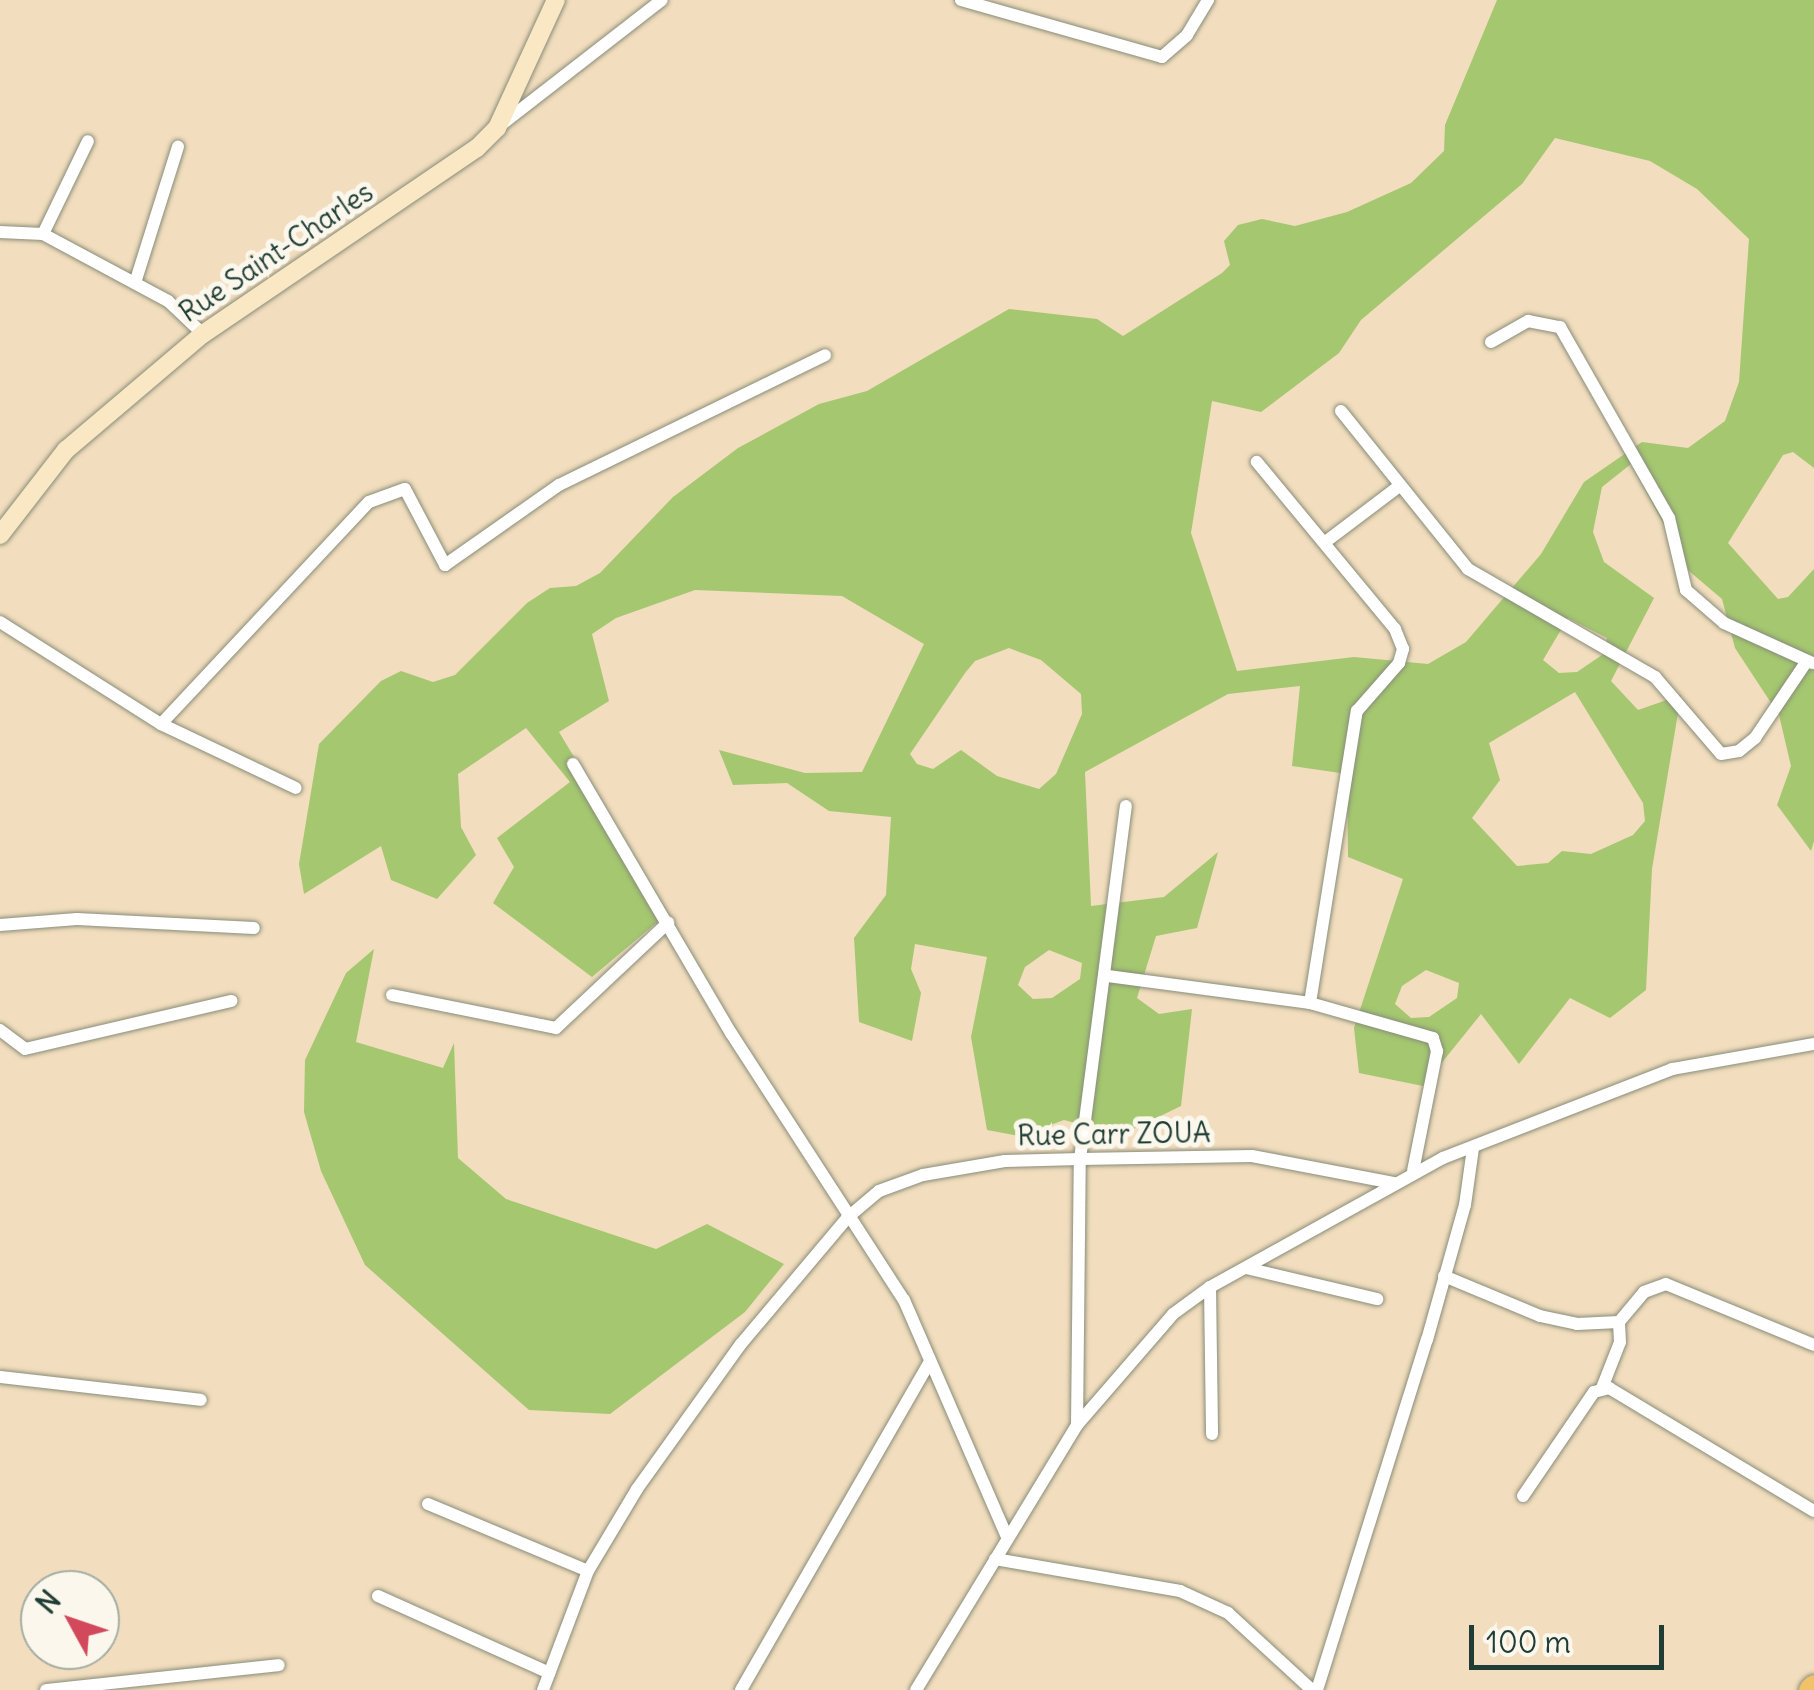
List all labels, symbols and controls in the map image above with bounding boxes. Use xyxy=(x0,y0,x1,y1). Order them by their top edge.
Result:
street label: Rue Saint-Charles xyxy=(173,175,379,329)
street label: Rue Carr ZOUA xyxy=(1017,1116,1211,1152)
north arrow xyxy=(20,1570,120,1670)
text: N xyxy=(29,1583,69,1621)
scale bar xyxy=(1474,1605,1669,1667)
text: 100 m xyxy=(1486,1623,1571,1661)

